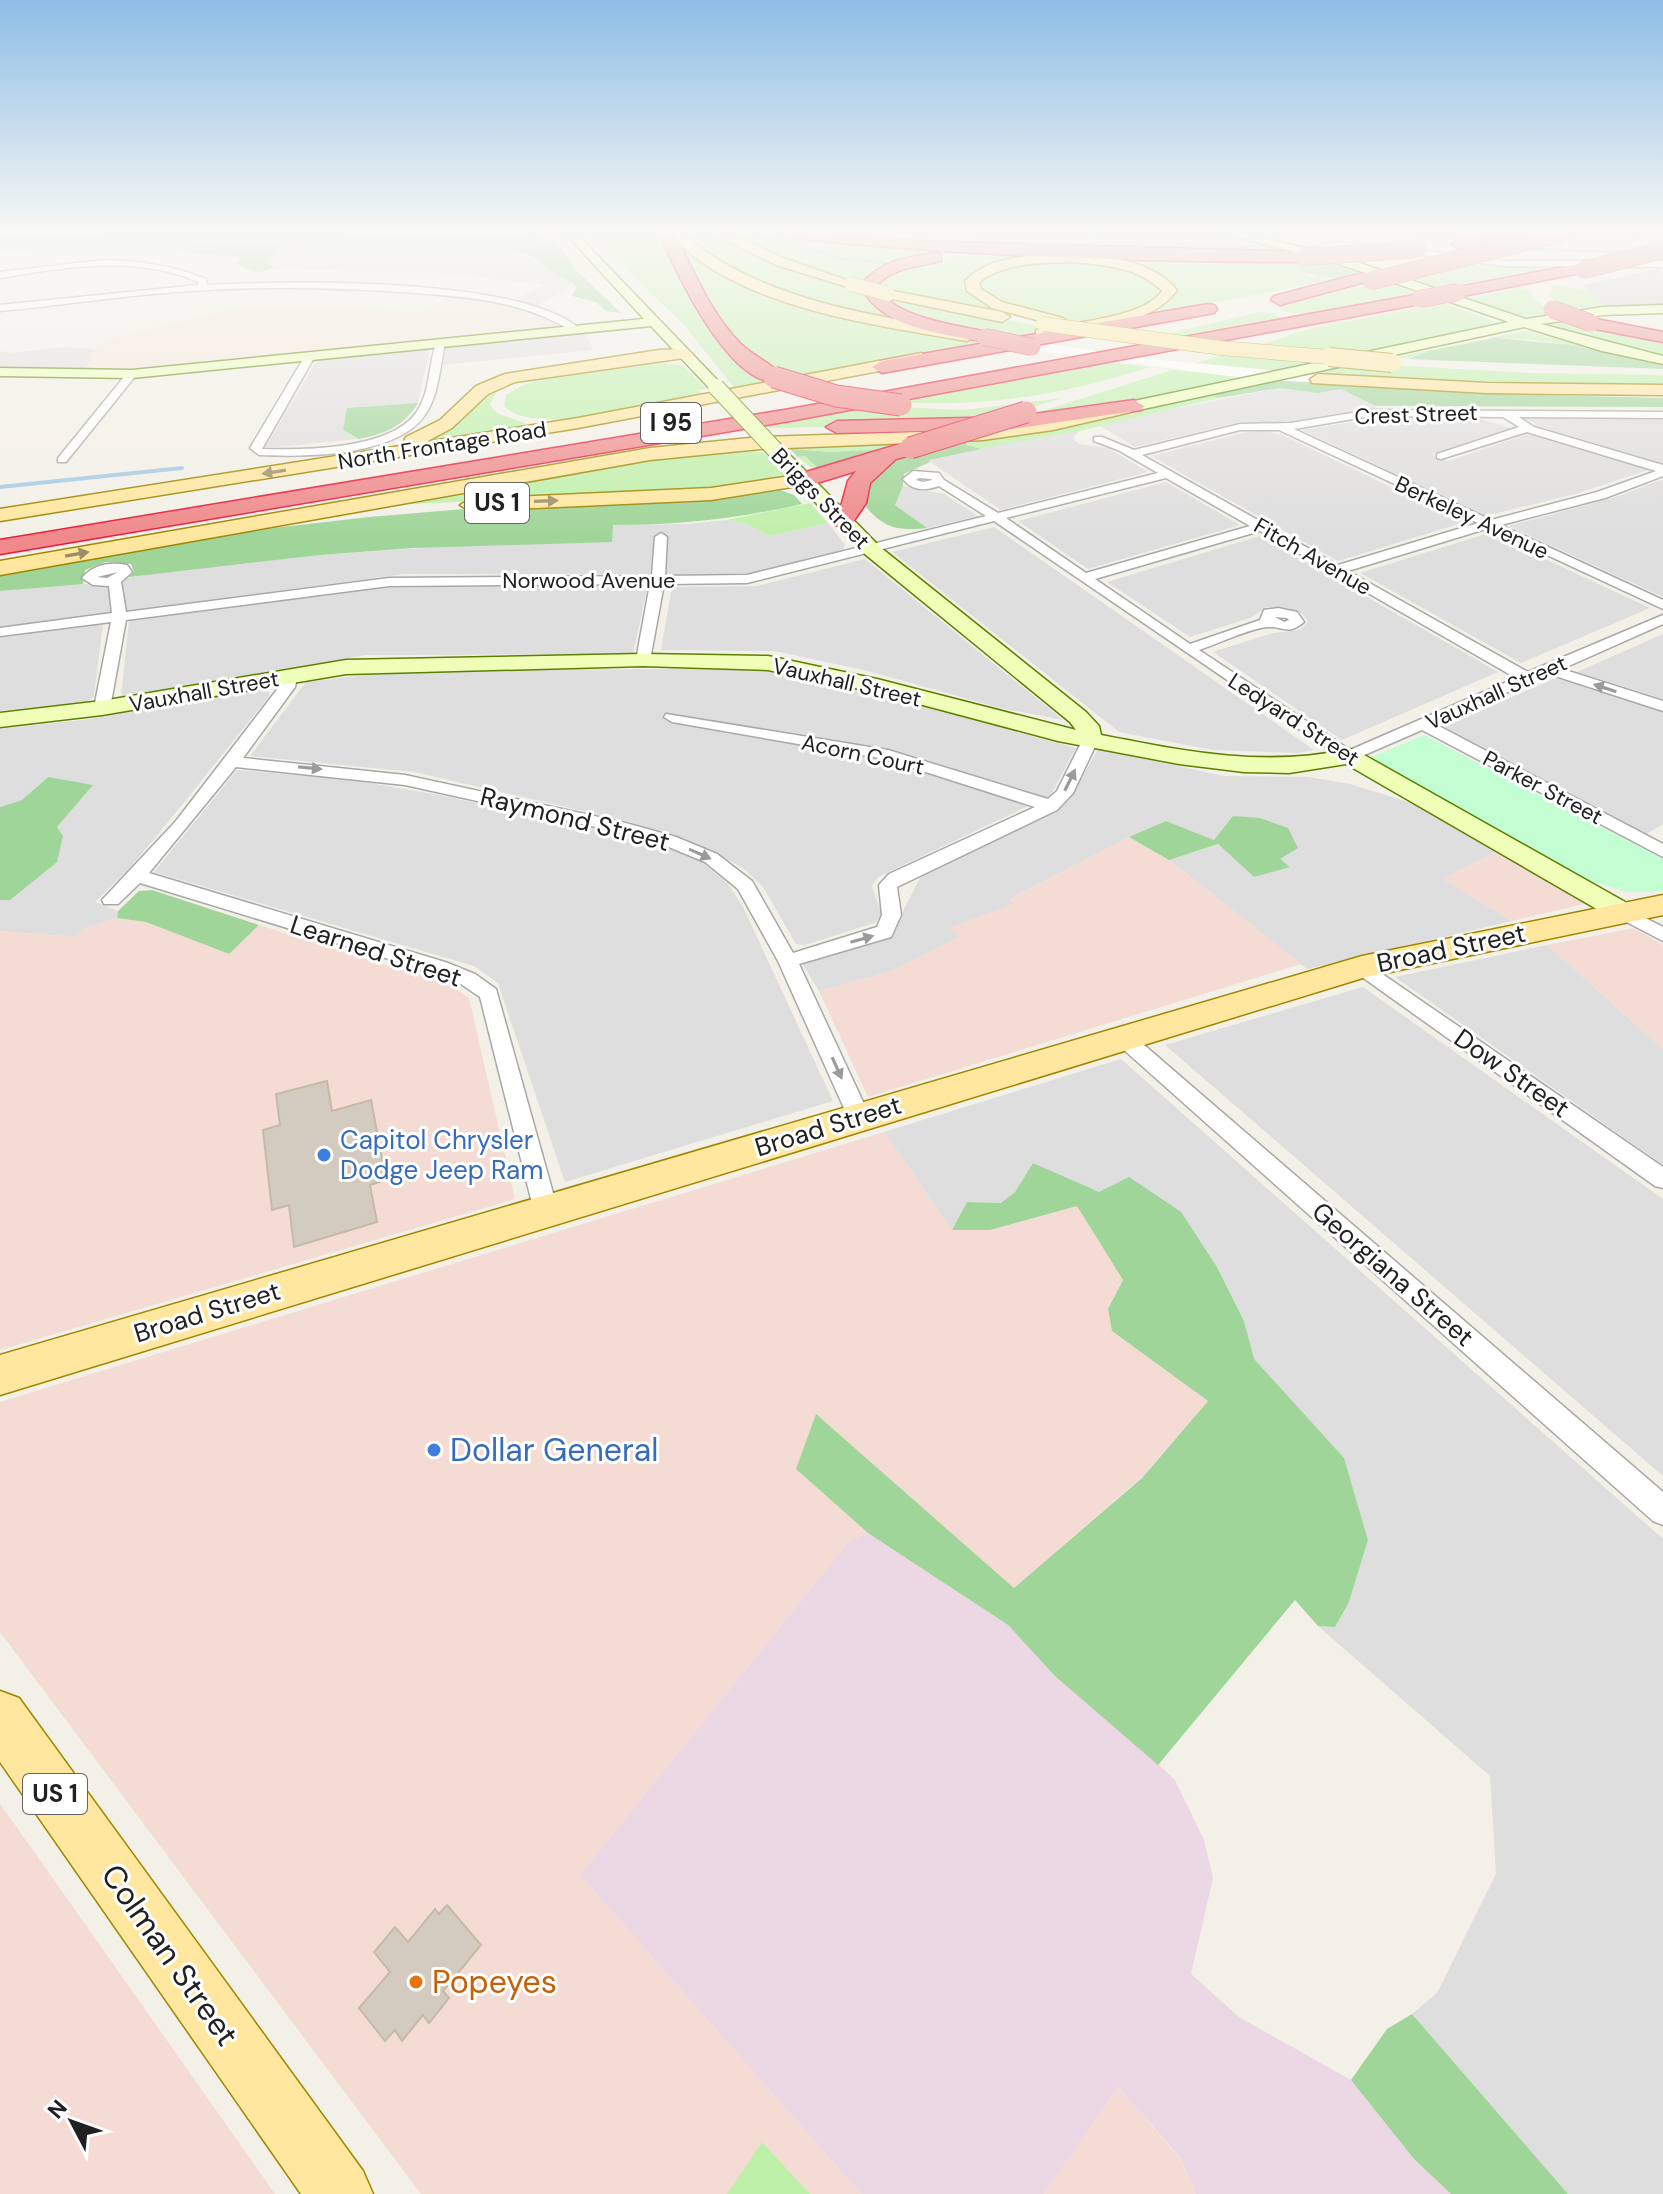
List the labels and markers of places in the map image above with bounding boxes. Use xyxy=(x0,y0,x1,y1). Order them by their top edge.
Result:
place label: Capitol Chrysler Dodge Jeep Ram xyxy=(340,1123,543,1187)
marker: Capitol Chrysler Dodge Jeep Ram xyxy=(315,1146,333,1164)
place label: Dollar General xyxy=(450,1429,658,1471)
marker: Dollar General xyxy=(425,1441,443,1459)
place label: Popeyes xyxy=(432,1961,557,2003)
marker: Popeyes xyxy=(407,1973,425,1991)

